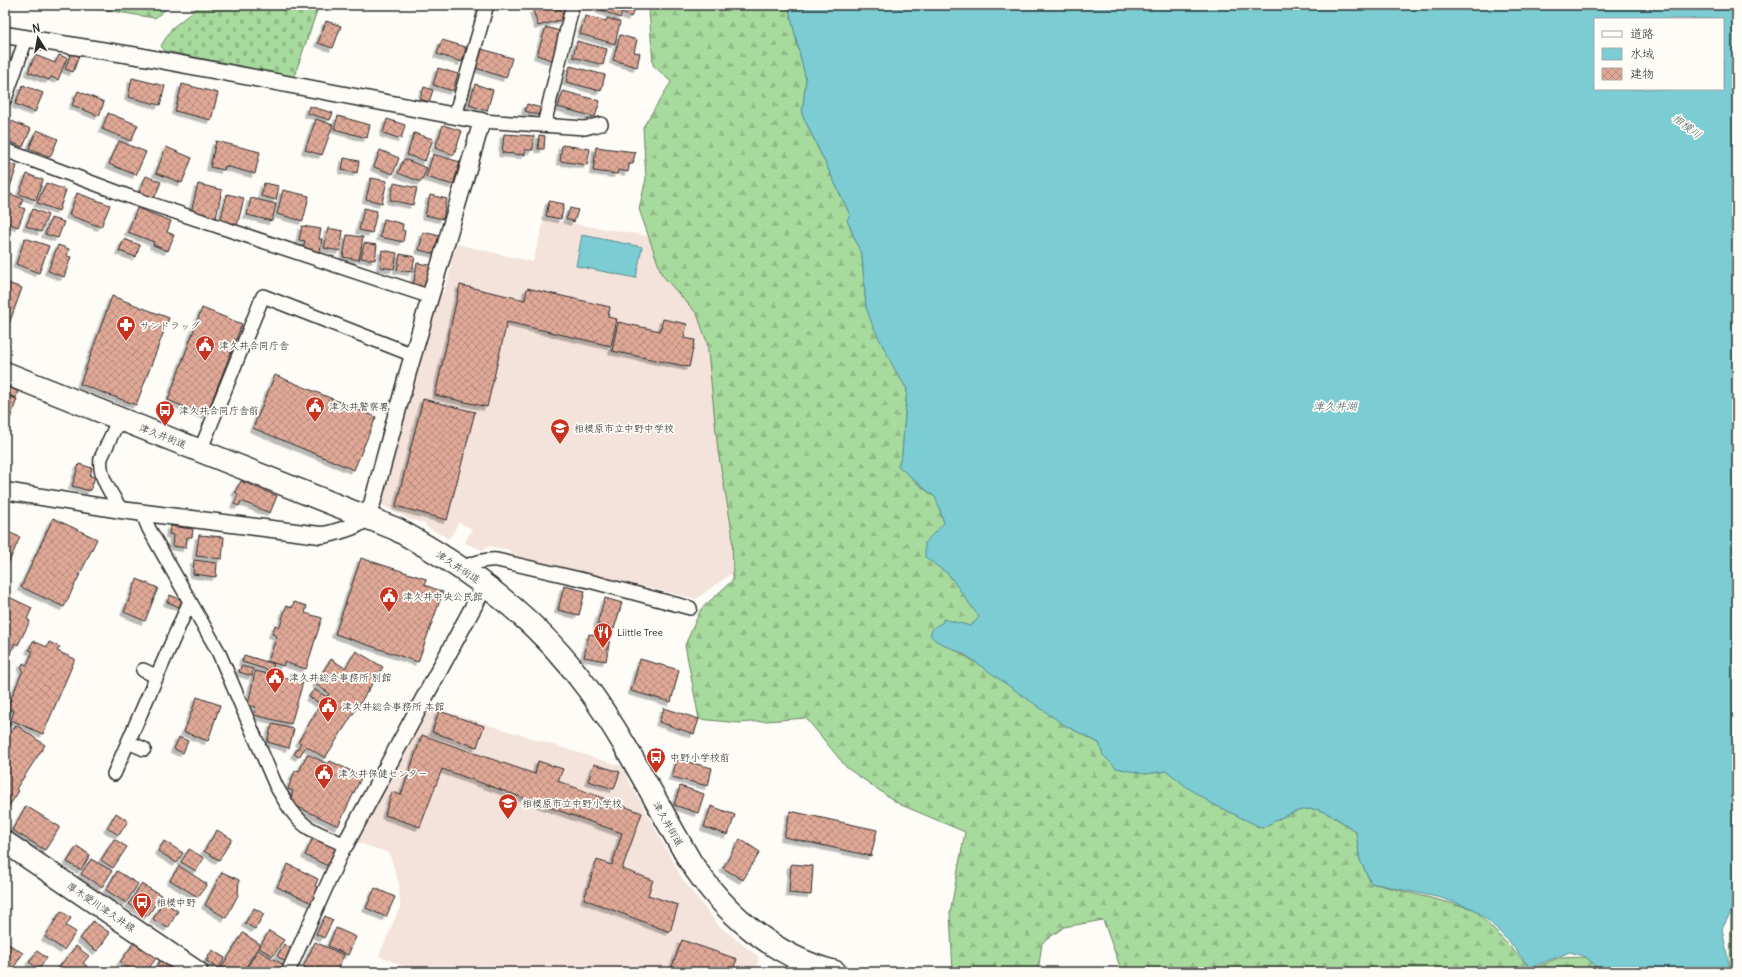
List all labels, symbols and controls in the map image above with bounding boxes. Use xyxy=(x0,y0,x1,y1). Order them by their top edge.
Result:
north arrow xyxy=(18,18,58,58)
legend xyxy=(1594,18,1724,90)
text: N xyxy=(31,21,41,36)
text: 道路 xyxy=(1630,26,1654,41)
text: 水域 xyxy=(1630,46,1654,61)
text: 建物 xyxy=(1630,66,1654,81)
water label: 相模川 xyxy=(1670,110,1704,142)
pharmacy icon: サンドラッグ xyxy=(115,314,137,342)
place label: サンドラッグ xyxy=(140,319,200,332)
public building icon: 津久井合同庁舎 xyxy=(194,334,216,362)
place label: 津久井合同庁舎 xyxy=(219,339,289,352)
public building icon: 津久井警察署 xyxy=(304,395,326,423)
bus stop icon: 津久井合同庁舎前 xyxy=(154,399,176,427)
water label: 津久井湖 xyxy=(1313,399,1358,413)
place label: 津久井警察署 xyxy=(329,400,389,413)
place label: 津久井合同庁舎前 xyxy=(179,404,259,417)
school or university icon: 相模原市立中野中学校 xyxy=(549,417,571,445)
street label: 津久井街道 xyxy=(137,421,189,451)
place label: 相模原市立中野中学校 xyxy=(574,422,674,435)
street label: 津久井街道 xyxy=(433,548,483,586)
public building icon: 津久井中央公民館 xyxy=(378,585,400,613)
place label: 津久井中央公民館 xyxy=(403,590,483,603)
restaurant icon: Liittle Tree xyxy=(592,621,614,649)
place label: Liittle Tree xyxy=(617,626,663,639)
public building icon: 津久井総合事務所 別館 xyxy=(264,666,286,694)
place label: 津久井総合事務所 別館 xyxy=(289,671,391,684)
public building icon: 津久井総合事務所 本館 xyxy=(317,695,339,723)
place label: 津久井総合事務所 本館 xyxy=(342,700,444,713)
bus stop icon: 中野小学校前 xyxy=(645,746,667,774)
place label: 中野小学校前 xyxy=(670,751,730,764)
public building icon: 津久井保健センター xyxy=(313,762,335,790)
place label: 津久井保健センター xyxy=(338,767,428,780)
school or university icon: 相模原市立中野小学校 xyxy=(497,792,519,820)
place label: 相模原市立中野小学校 xyxy=(522,797,622,810)
street label: 津久井街道 xyxy=(650,799,686,849)
street label: 厚木愛川津久井線 xyxy=(64,879,138,935)
bus stop icon: 相模中野 xyxy=(131,891,153,919)
place label: 相模中野 xyxy=(156,896,196,909)

